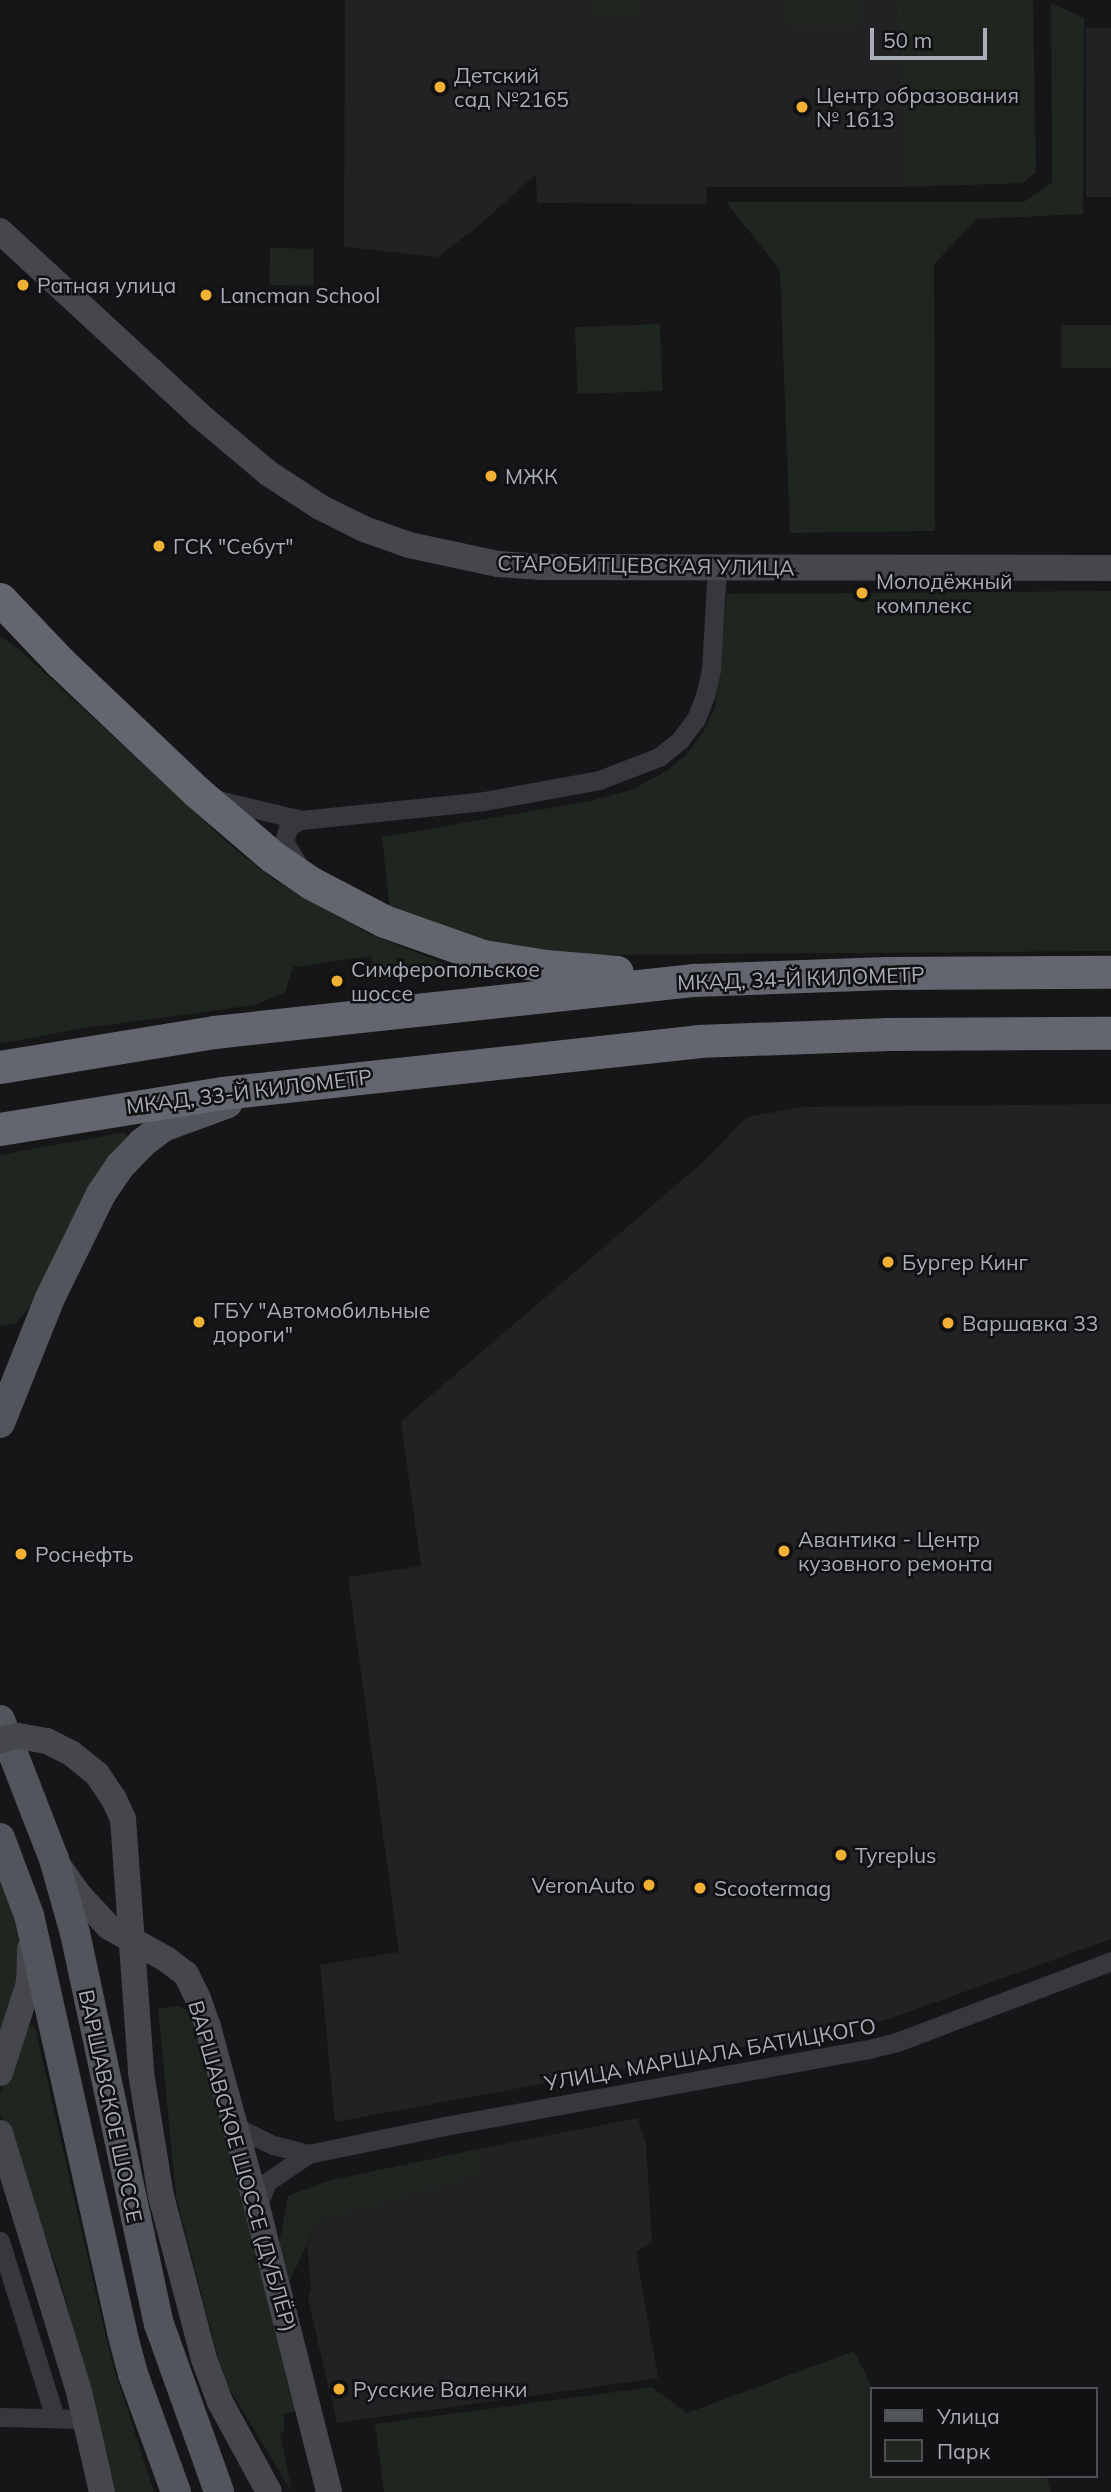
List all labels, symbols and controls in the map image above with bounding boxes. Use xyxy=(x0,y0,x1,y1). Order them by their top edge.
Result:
scale bar xyxy=(873,14,990,58)
text: 50 m xyxy=(883,27,932,53)
place label: Детский сад №2165 xyxy=(454,62,569,112)
marker: Детский сад №2165 xyxy=(432,79,448,95)
place label: Центр образования № 1613 xyxy=(816,82,1019,132)
marker: Центр образования № 1613 xyxy=(794,99,810,115)
place label: Ратная улица xyxy=(37,272,176,298)
marker: Ратная улица xyxy=(15,277,31,293)
place label: Lancman School xyxy=(220,282,380,308)
marker: Lancman School xyxy=(198,287,214,303)
place label: МЖК xyxy=(505,463,558,489)
marker: МЖК xyxy=(483,468,499,484)
place label: ГСК "Себут" xyxy=(173,533,293,559)
marker: ГСК "Себут" xyxy=(151,538,167,554)
street label: СТАРОБИТЦЕВСКАЯ УЛИЦА xyxy=(497,550,795,580)
place label: Молодёжный комплекс xyxy=(876,568,1013,618)
marker: Молодёжный комплекс xyxy=(854,585,870,601)
place label: Симферопольское шоссе xyxy=(351,956,540,1006)
street label: МКАД, 34-Й КИЛОМЕТР xyxy=(677,961,925,995)
marker: Симферопольское шоссе xyxy=(329,973,345,989)
street label: МКАД, 33-Й КИЛОМЕТР xyxy=(125,1063,373,1119)
place label: Бургер Кинг xyxy=(902,1249,1028,1275)
marker: Бургер Кинг xyxy=(880,1254,896,1270)
place label: ГБУ "Автомобильные дороги" xyxy=(213,1297,430,1347)
place label: Варшавка 33 xyxy=(962,1310,1098,1336)
marker: ГБУ "Автомобильные дороги" xyxy=(191,1314,207,1330)
marker: Варшавка 33 xyxy=(940,1315,956,1331)
place label: Авантика - Центр кузовного ремонта xyxy=(798,1526,993,1576)
place label: Роснефть xyxy=(35,1541,134,1567)
marker: Авантика - Центр кузовного ремонта xyxy=(776,1543,792,1559)
marker: Роснефть xyxy=(13,1546,29,1562)
place label: Tyreplus xyxy=(855,1842,936,1868)
marker: Tyreplus xyxy=(833,1847,849,1863)
place label: VeronAuto xyxy=(532,1872,635,1898)
place label: Scootermag xyxy=(714,1875,831,1901)
marker: VeronAuto xyxy=(641,1877,657,1893)
marker: Scootermag xyxy=(692,1880,708,1896)
street label: ВАРШАВСКОЕ ШОССЕ xyxy=(74,1987,148,2225)
street label: ВАРШАВСКОЕ ШОССЕ (ДУБЛЁР) xyxy=(184,1998,302,2334)
street label: УЛИЦА МАРШАЛА БАТИЦКОГО xyxy=(542,2012,878,2096)
place label: Русские Валенки xyxy=(353,2376,527,2402)
marker: Русские Валенки xyxy=(331,2381,347,2397)
legend xyxy=(870,2387,1097,2478)
text: Улица xyxy=(937,2403,1000,2429)
text: Парк xyxy=(937,2438,990,2464)

